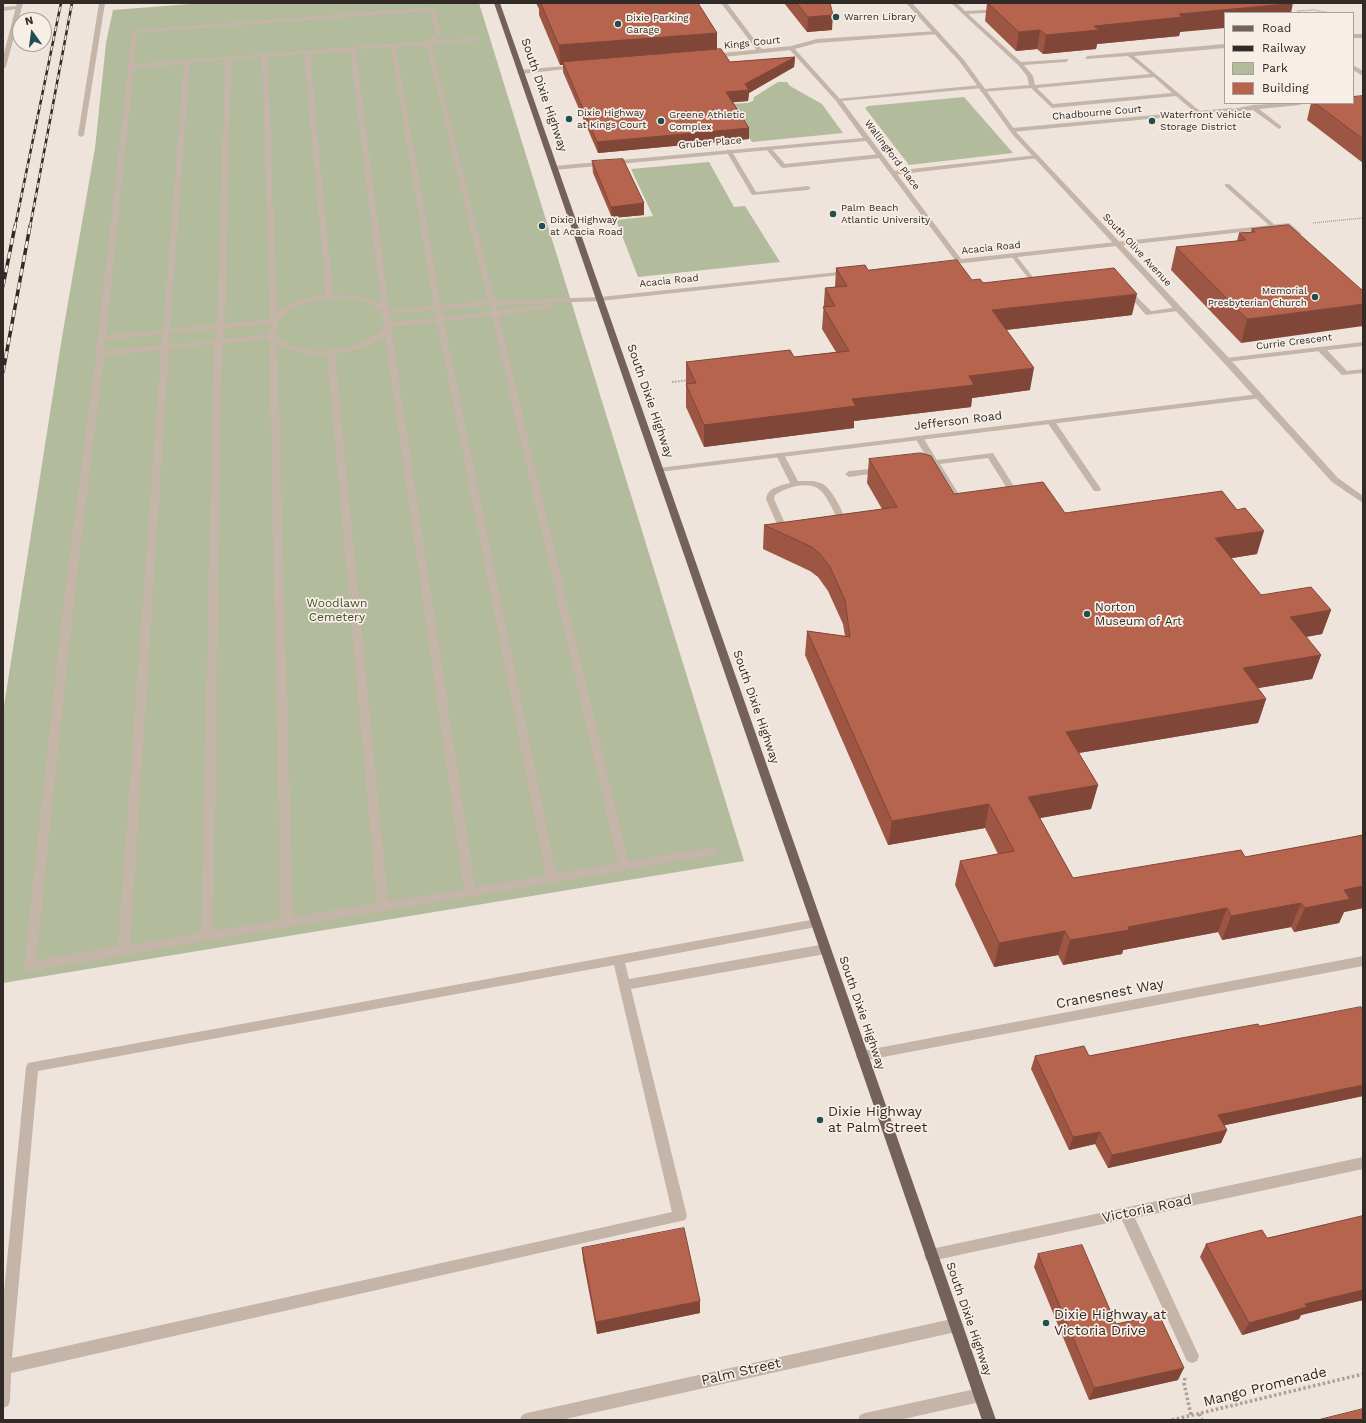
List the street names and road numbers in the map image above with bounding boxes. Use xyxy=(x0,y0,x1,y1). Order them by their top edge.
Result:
street label: Kings Court xyxy=(723,34,781,52)
street label: South Dixie Highway xyxy=(518,36,570,154)
street label: Chadbourne Court xyxy=(1052,103,1142,123)
street label: Wallingford Place xyxy=(862,118,922,192)
street label: Gruber Place xyxy=(678,134,742,152)
street label: South Olive Avenue xyxy=(1100,211,1174,289)
street label: Acacia Road xyxy=(961,239,1021,257)
street label: Acacia Road xyxy=(639,272,699,290)
street label: Currie Crescent xyxy=(1255,331,1333,353)
street label: South Dixie Highway xyxy=(624,342,676,460)
street label: Jefferson Road xyxy=(913,408,1003,434)
street label: South Dixie Highway xyxy=(730,648,782,766)
street label: South Dixie Highway xyxy=(836,954,888,1072)
street label: Cranesnest Way xyxy=(1055,975,1165,1013)
street label: Victoria Road xyxy=(1101,1191,1193,1227)
street label: South Dixie Highway xyxy=(943,1260,995,1378)
street label: Palm Street xyxy=(700,1355,782,1389)
street label: Mango Promenade xyxy=(1202,1364,1328,1410)

